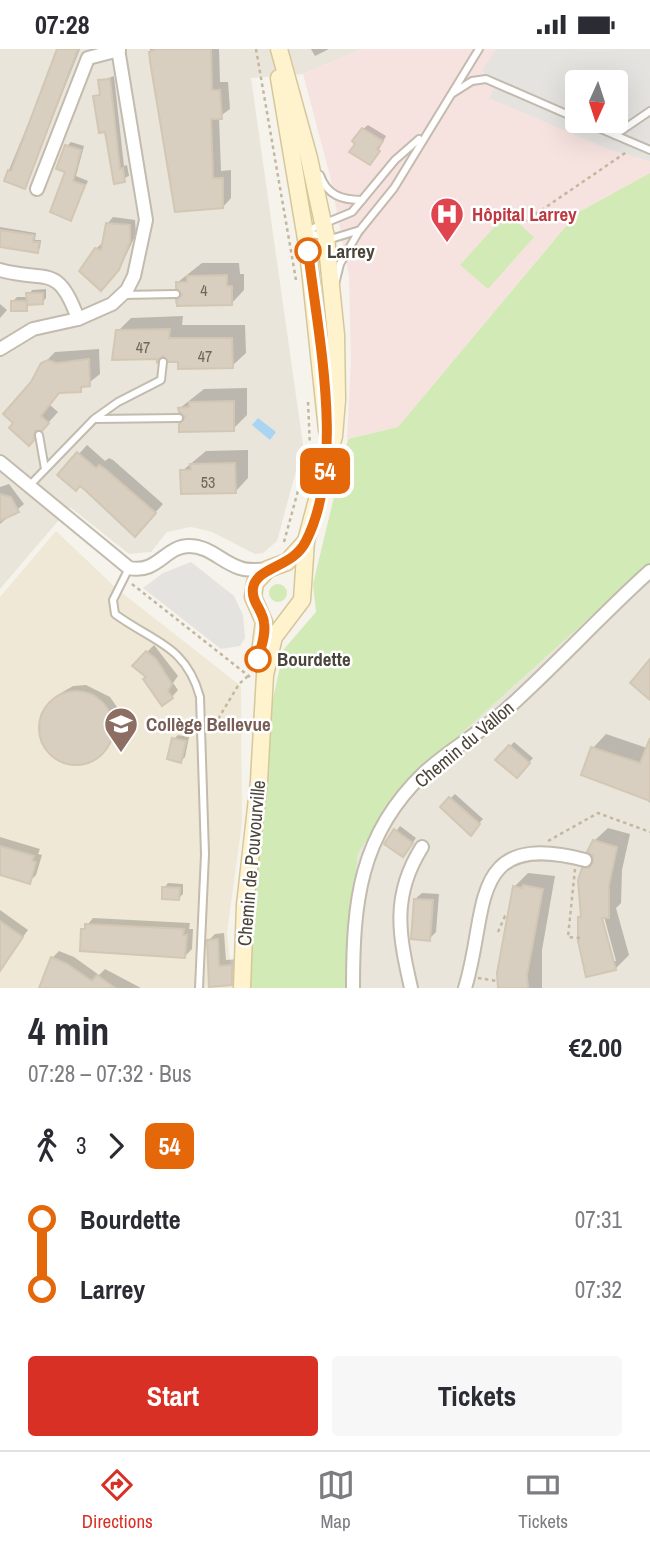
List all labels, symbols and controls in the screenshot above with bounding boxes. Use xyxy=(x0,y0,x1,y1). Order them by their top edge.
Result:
text: 07:28 xyxy=(35,7,90,42)
north arrow xyxy=(565,70,628,133)
map controls xyxy=(565,70,628,133)
hospital icon: Hôpital Larrey xyxy=(428,195,466,244)
place label: Hôpital Larrey xyxy=(472,201,577,227)
marker: Larrey xyxy=(295,238,321,264)
place label: Larrey xyxy=(327,238,375,264)
house number: 4 xyxy=(200,279,208,301)
house number: 47 xyxy=(136,336,150,358)
house number: 47 xyxy=(198,345,212,367)
line badge: 54 xyxy=(294,448,356,494)
text: 54 xyxy=(314,455,336,487)
house number: 53 xyxy=(201,471,215,493)
marker: Bourdette xyxy=(245,646,271,672)
place label: Bourdette xyxy=(277,646,351,672)
street label: Chemin du Vallon xyxy=(409,695,519,793)
school or university icon: Collège Bellevue xyxy=(102,705,140,754)
place label: Collège Bellevue xyxy=(146,711,271,737)
street label: Chemin de Pouvourville xyxy=(231,779,271,947)
text: 4 min xyxy=(28,1006,109,1057)
text: €2.00 xyxy=(569,1030,622,1065)
text: 07:28 – 07:32 · Bus xyxy=(28,1058,192,1089)
icon: walk xyxy=(28,1127,66,1165)
icon: forward xyxy=(97,1127,135,1165)
text: 3 xyxy=(76,1130,87,1161)
text: 54 xyxy=(159,1130,180,1162)
text: Bourdette xyxy=(80,1202,181,1237)
text: 07:31 xyxy=(575,1204,622,1235)
text: Larrey xyxy=(80,1272,145,1307)
text: 07:32 xyxy=(575,1274,622,1305)
button: Start xyxy=(28,1356,318,1436)
button: Tickets xyxy=(332,1356,622,1436)
tab: Directions xyxy=(82,1466,153,1534)
tab: Map xyxy=(317,1466,355,1534)
tab: Tickets xyxy=(518,1466,568,1534)

